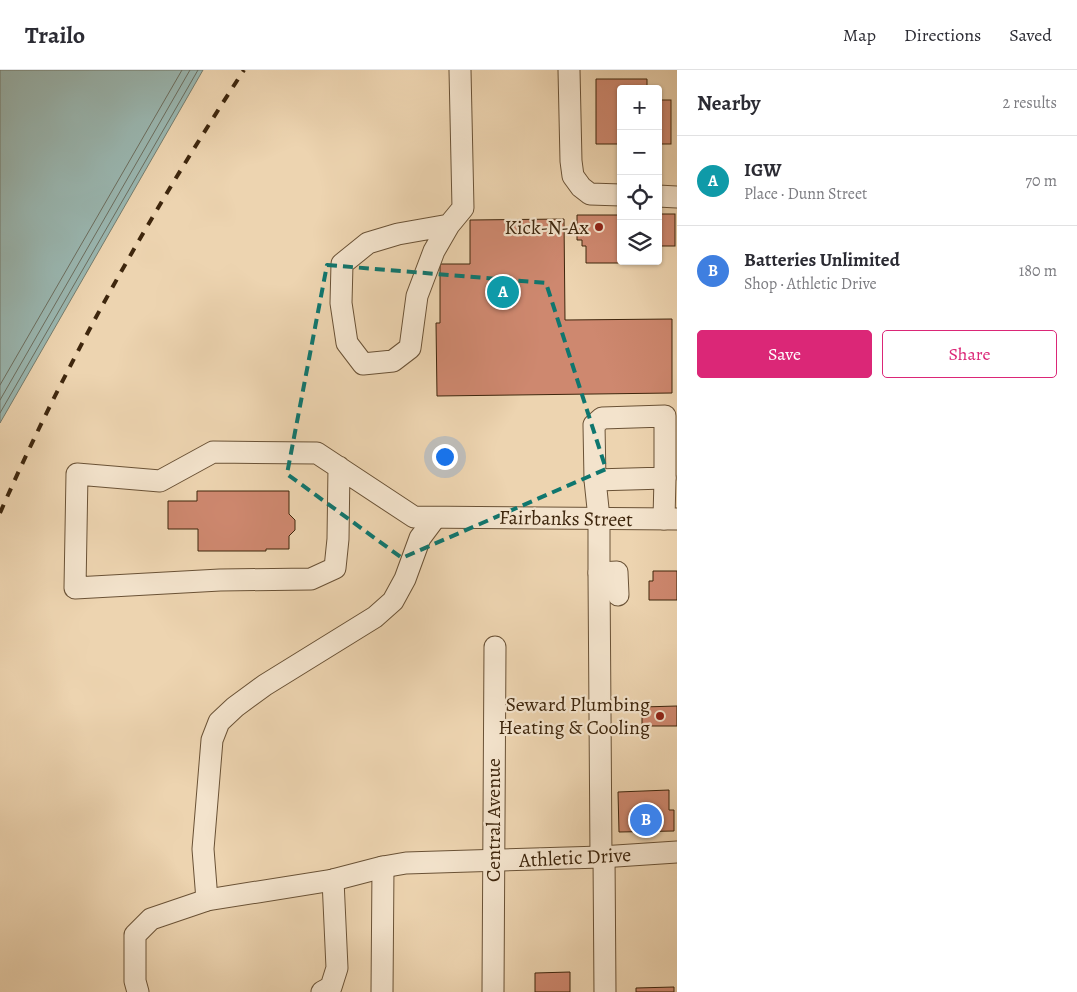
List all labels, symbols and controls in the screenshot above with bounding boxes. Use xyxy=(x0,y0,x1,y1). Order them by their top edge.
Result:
text: Trailo xyxy=(25,19,85,51)
text: Map xyxy=(843,23,876,47)
text: Directions xyxy=(904,23,981,47)
text: Saved xyxy=(1009,23,1052,47)
map controls xyxy=(617,85,662,265)
button: + xyxy=(617,85,662,130)
text: Nearby xyxy=(697,89,760,117)
text: 2 results xyxy=(1002,92,1057,114)
button: − xyxy=(617,130,662,175)
text: IGW xyxy=(744,157,782,183)
text: A xyxy=(708,170,718,192)
text: 70 m xyxy=(1025,170,1057,192)
button: locate xyxy=(617,175,662,220)
text: Place · Dunn Street xyxy=(744,183,867,205)
place label: Kick-N-Ax xyxy=(504,214,589,241)
button: layers xyxy=(617,220,662,265)
marker: Kick-N-Ax xyxy=(593,221,605,233)
text: Batteries Unlimited xyxy=(744,247,900,273)
text: B xyxy=(708,260,718,282)
text: 180 m xyxy=(1019,260,1057,282)
pin: A xyxy=(487,273,519,311)
text: Shop · Athletic Drive xyxy=(744,273,877,295)
button: Save xyxy=(697,330,872,378)
button: Share xyxy=(882,330,1057,378)
your location xyxy=(432,444,458,470)
street label: Fairbanks Street xyxy=(499,504,633,533)
place label: Seward Plumbing Heating & Cooling xyxy=(498,691,650,741)
marker: Seward Plumbing Heating & Cooling xyxy=(654,710,666,722)
street label: Central Avenue xyxy=(480,758,507,882)
pin: B xyxy=(630,801,662,839)
street label: Athletic Drive xyxy=(517,841,632,874)

